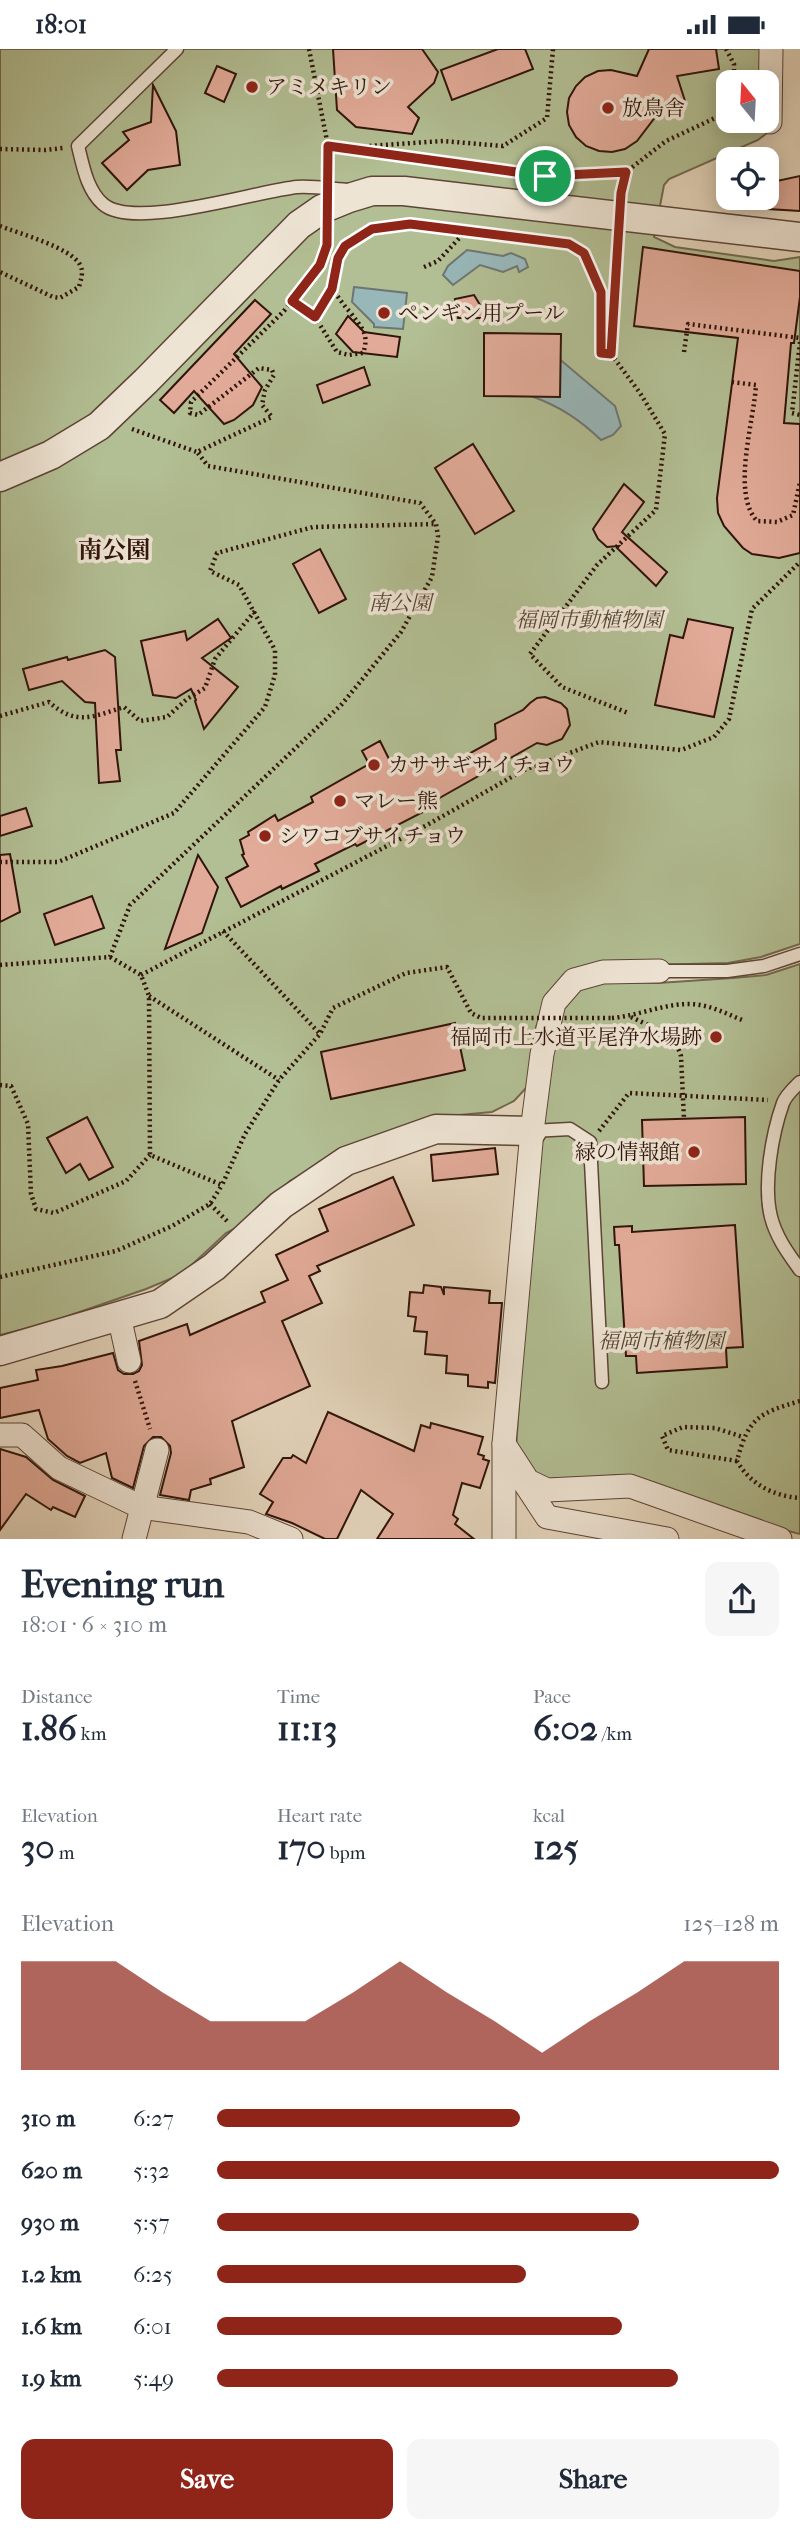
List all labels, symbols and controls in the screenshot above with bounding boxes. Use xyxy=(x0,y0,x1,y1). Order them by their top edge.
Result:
text: 18:01 xyxy=(35,9,87,40)
north arrow xyxy=(716,70,779,133)
map controls xyxy=(716,70,779,210)
place label: アミメキリン xyxy=(266,75,392,99)
marker: アミメキリン xyxy=(244,79,260,95)
place label: 放鳥舎 xyxy=(622,96,685,120)
marker: 放鳥舎 xyxy=(600,100,616,116)
pin xyxy=(515,146,575,206)
button: locate xyxy=(716,147,779,210)
icon: arrive xyxy=(526,157,564,195)
place label: ペンギン用プール xyxy=(398,301,565,325)
marker: ペンギン用プール xyxy=(376,305,392,321)
district label: 南公園 xyxy=(78,536,150,564)
park label: 南公園 xyxy=(369,591,434,615)
park label: 福岡市動植物園 xyxy=(516,608,665,632)
place label: カササギサイチョウ xyxy=(388,753,575,777)
marker: カササギサイチョウ xyxy=(366,757,382,773)
place label: マレー熊 xyxy=(354,789,438,813)
marker: マレー熊 xyxy=(332,793,348,809)
place label: シワコブサイチョウ xyxy=(279,824,466,848)
marker: シワコブサイチョウ xyxy=(257,828,273,844)
place label: 福岡市上水道平尾浄水場跡 xyxy=(450,1025,702,1049)
marker: 福岡市上水道平尾浄水場跡 xyxy=(708,1029,724,1045)
place label: 緑の情報館 xyxy=(575,1140,680,1164)
marker: 緑の情報館 xyxy=(686,1144,702,1160)
park label: 福岡市植物園 xyxy=(598,1329,727,1353)
text: Evening run xyxy=(21,1562,224,1607)
button: share xyxy=(705,1562,779,1636)
text: 18:01 · 6 × 310 m xyxy=(21,1611,167,1638)
text: Distance xyxy=(21,1686,92,1708)
text: Time xyxy=(277,1686,320,1708)
text: Pace xyxy=(533,1686,571,1708)
text: 1.86 xyxy=(21,1708,77,1749)
text: 11:13 xyxy=(277,1708,337,1749)
text: 6:02 xyxy=(533,1708,598,1749)
text: km xyxy=(77,1723,106,1745)
text: /km xyxy=(598,1723,632,1745)
text: Elevation xyxy=(21,1805,98,1827)
text: Heart rate xyxy=(277,1805,362,1827)
text: kcal xyxy=(533,1805,565,1827)
text: 30 xyxy=(21,1827,55,1868)
text: 170 xyxy=(277,1827,326,1868)
text: 125 xyxy=(533,1827,579,1868)
text: m xyxy=(55,1842,75,1864)
text: bpm xyxy=(326,1842,366,1864)
text: Elevation xyxy=(21,1910,114,1937)
text: 125–128 m xyxy=(683,1910,779,1937)
text: 310 m xyxy=(21,2105,75,2132)
text: 6:27 xyxy=(133,2105,174,2132)
text: 620 m xyxy=(21,2157,82,2184)
text: 5:32 xyxy=(133,2157,170,2184)
text: 930 m xyxy=(21,2209,79,2236)
text: 5:57 xyxy=(133,2209,170,2236)
text: 1.2 km xyxy=(21,2261,81,2288)
text: 6:25 xyxy=(133,2261,173,2288)
text: 1.6 km xyxy=(21,2313,82,2340)
text: 6:01 xyxy=(133,2313,172,2340)
text: 1.9 km xyxy=(21,2365,81,2392)
text: 5:49 xyxy=(133,2365,174,2392)
button: Save xyxy=(21,2439,393,2519)
button: Share xyxy=(407,2439,779,2519)

